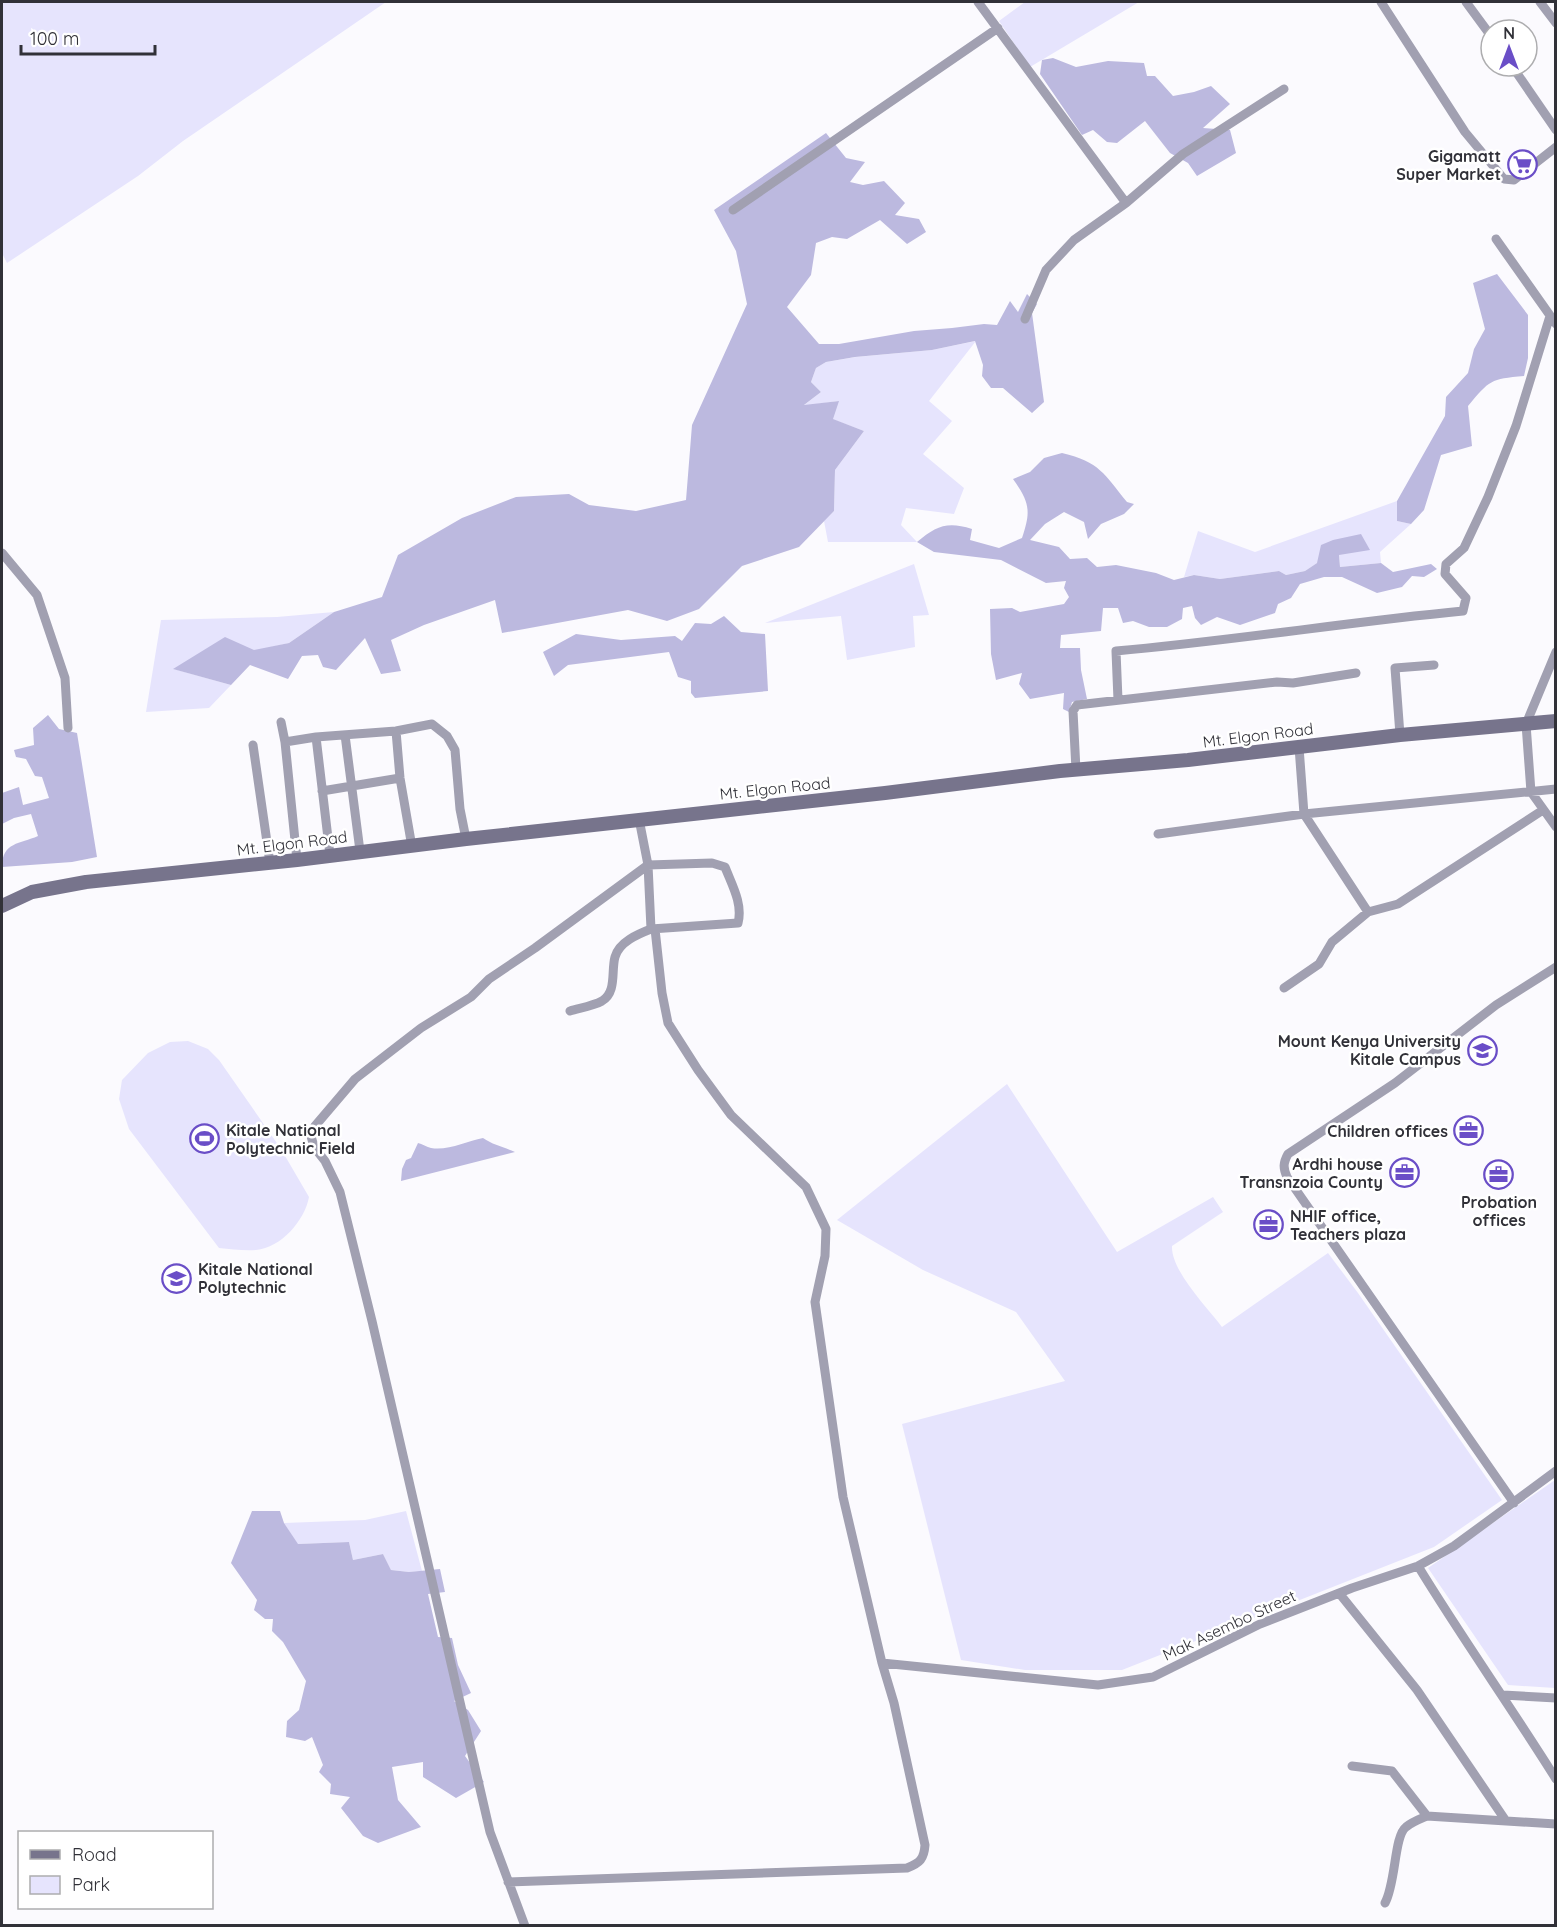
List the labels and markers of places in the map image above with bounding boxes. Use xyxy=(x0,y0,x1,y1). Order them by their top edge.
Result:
place label: Gigamatt Super Market xyxy=(1396,146,1501,184)
supermarket icon: Gigamatt Super Market xyxy=(1506,149,1538,181)
place label: Mount Kenya University Kitale Campus xyxy=(1278,1031,1461,1069)
school or university icon: Mount Kenya University Kitale Campus xyxy=(1466,1034,1498,1066)
office icon: Children offices xyxy=(1453,1115,1485,1147)
place label: Kitale National Polytechnic Field xyxy=(226,1120,355,1158)
place label: Children offices xyxy=(1327,1121,1448,1141)
sports icon: Kitale National Polytechnic Field xyxy=(189,1123,221,1155)
place label: Ardhi house Transnzoia County xyxy=(1240,1154,1383,1192)
office icon: Ardhi house Transnzoia County xyxy=(1388,1157,1420,1189)
office icon: Probation offices xyxy=(1483,1158,1515,1190)
place label: Probation offices xyxy=(1461,1192,1537,1230)
place label: NHIF office, Teachers plaza xyxy=(1290,1206,1406,1244)
office icon: NHIF office, Teachers plaza xyxy=(1253,1209,1285,1241)
place label: Kitale National Polytechnic xyxy=(198,1259,313,1297)
school or university icon: Kitale National Polytechnic xyxy=(161,1262,193,1294)

